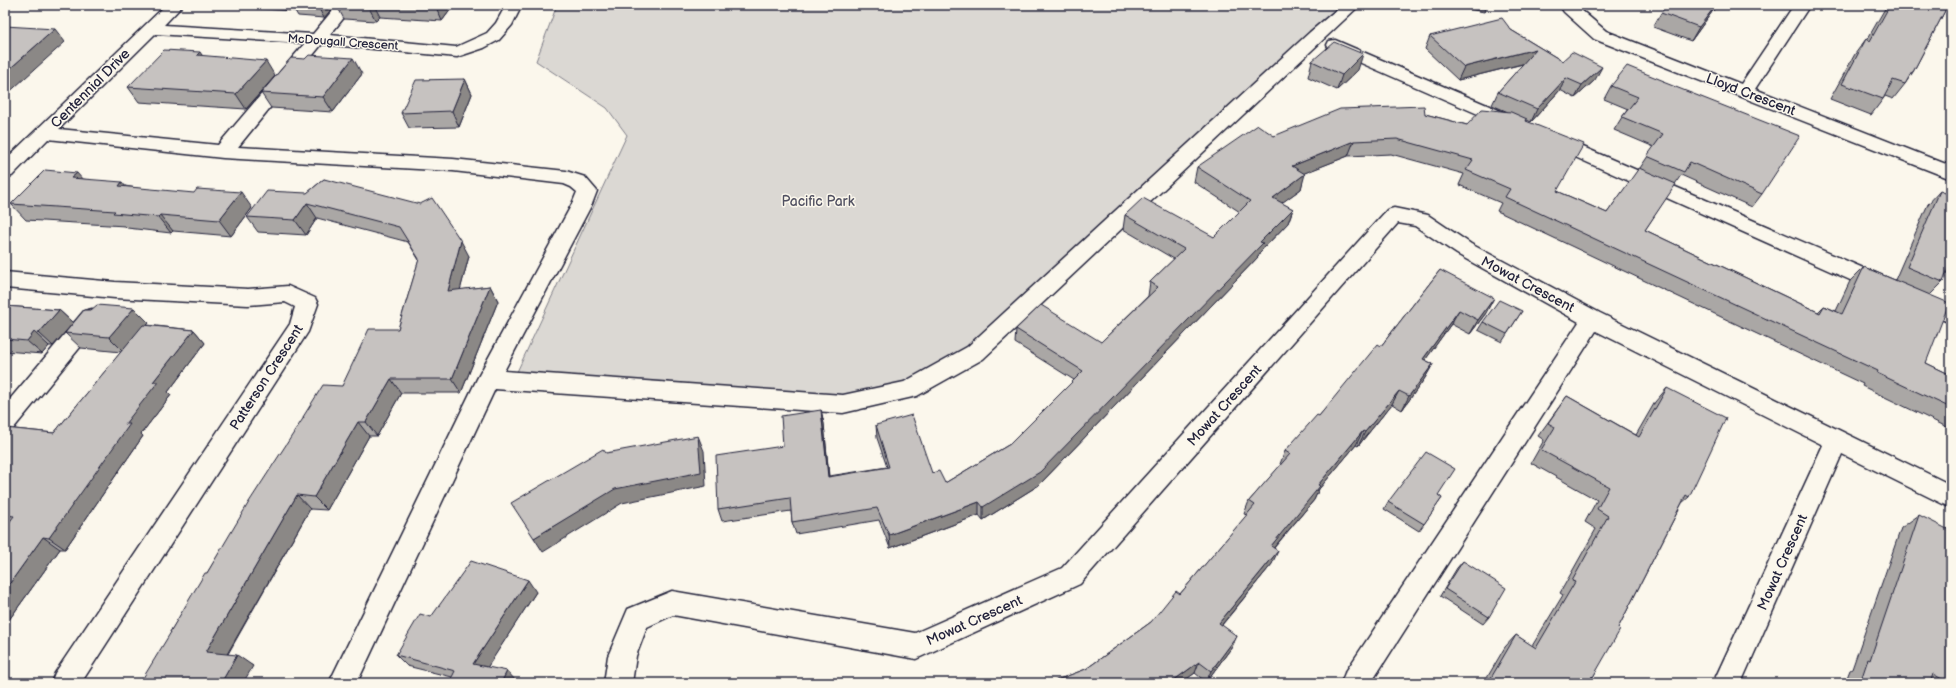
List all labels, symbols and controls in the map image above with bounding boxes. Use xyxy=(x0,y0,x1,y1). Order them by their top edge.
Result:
street label: McDougall Crescent xyxy=(287,31,399,54)
street label: Centennial Drive xyxy=(47,45,134,132)
street label: Lloyd Crescent xyxy=(1704,70,1799,120)
park label: Pacific Park xyxy=(781,193,855,210)
street label: Mowat Crescent xyxy=(1478,253,1578,316)
street label: Patterson Crescent xyxy=(226,321,307,433)
street label: Mowat Crescent xyxy=(1184,361,1266,449)
street label: Mowat Crescent xyxy=(1754,511,1811,613)
street label: Mowat Crescent xyxy=(924,591,1025,649)

